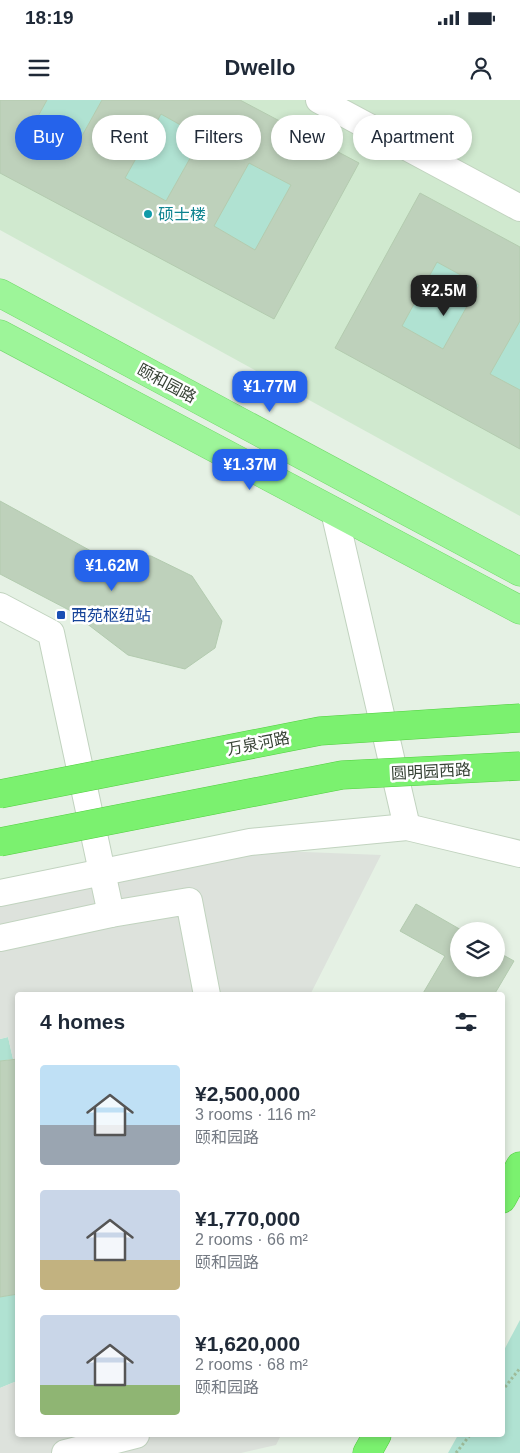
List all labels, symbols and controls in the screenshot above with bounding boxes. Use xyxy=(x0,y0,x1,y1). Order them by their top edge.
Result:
text: 18:19 xyxy=(25,7,74,28)
icon: menu xyxy=(25,54,53,82)
icon: person xyxy=(467,54,495,82)
text: Dwello xyxy=(225,55,295,80)
chip: Buy xyxy=(15,115,82,160)
chip: Rent xyxy=(92,115,166,160)
chip: Filters xyxy=(176,115,261,160)
chip: New xyxy=(271,115,343,160)
chip: Apartment xyxy=(353,115,472,160)
place label: 硕士楼 xyxy=(158,206,206,223)
marker: 硕士楼 xyxy=(142,208,154,220)
pin: ¥2.5M xyxy=(409,274,479,317)
text: ¥2.5M xyxy=(422,282,466,299)
street label: 颐和园路 xyxy=(135,361,199,406)
pin: ¥1.77M xyxy=(229,370,311,413)
text: ¥1.77M xyxy=(243,378,297,395)
pin: ¥1.37M xyxy=(209,448,291,491)
text: ¥1.37M xyxy=(223,456,277,473)
pin: ¥1.62M xyxy=(71,550,153,592)
text: ¥1.62M xyxy=(85,557,139,574)
place label: 西苑枢纽站 xyxy=(71,607,151,624)
marker: 西苑枢纽站 xyxy=(55,609,67,621)
street label: 万泉河路 xyxy=(225,729,291,758)
street label: 圆明园西路 xyxy=(391,761,471,782)
map controls xyxy=(450,922,505,977)
button: layers xyxy=(450,922,505,977)
icon: filters xyxy=(452,1008,480,1036)
text: 4 homes xyxy=(40,1010,125,1033)
text: ¥2,500,000 xyxy=(195,1082,300,1105)
icon: home xyxy=(80,1085,140,1145)
text: 3 rooms · 116 m² xyxy=(195,1106,316,1123)
text: 颐和园路 xyxy=(195,1129,259,1146)
text: ¥1,770,000 xyxy=(195,1207,300,1230)
icon: home xyxy=(80,1210,140,1270)
text: 2 rooms · 66 m² xyxy=(195,1231,308,1248)
text: 颐和园路 xyxy=(195,1254,259,1271)
text: ¥1,620,000 xyxy=(195,1332,300,1355)
icon: home xyxy=(80,1335,140,1395)
text: 2 rooms · 68 m² xyxy=(195,1356,308,1373)
text: 颐和园路 xyxy=(195,1379,259,1396)

